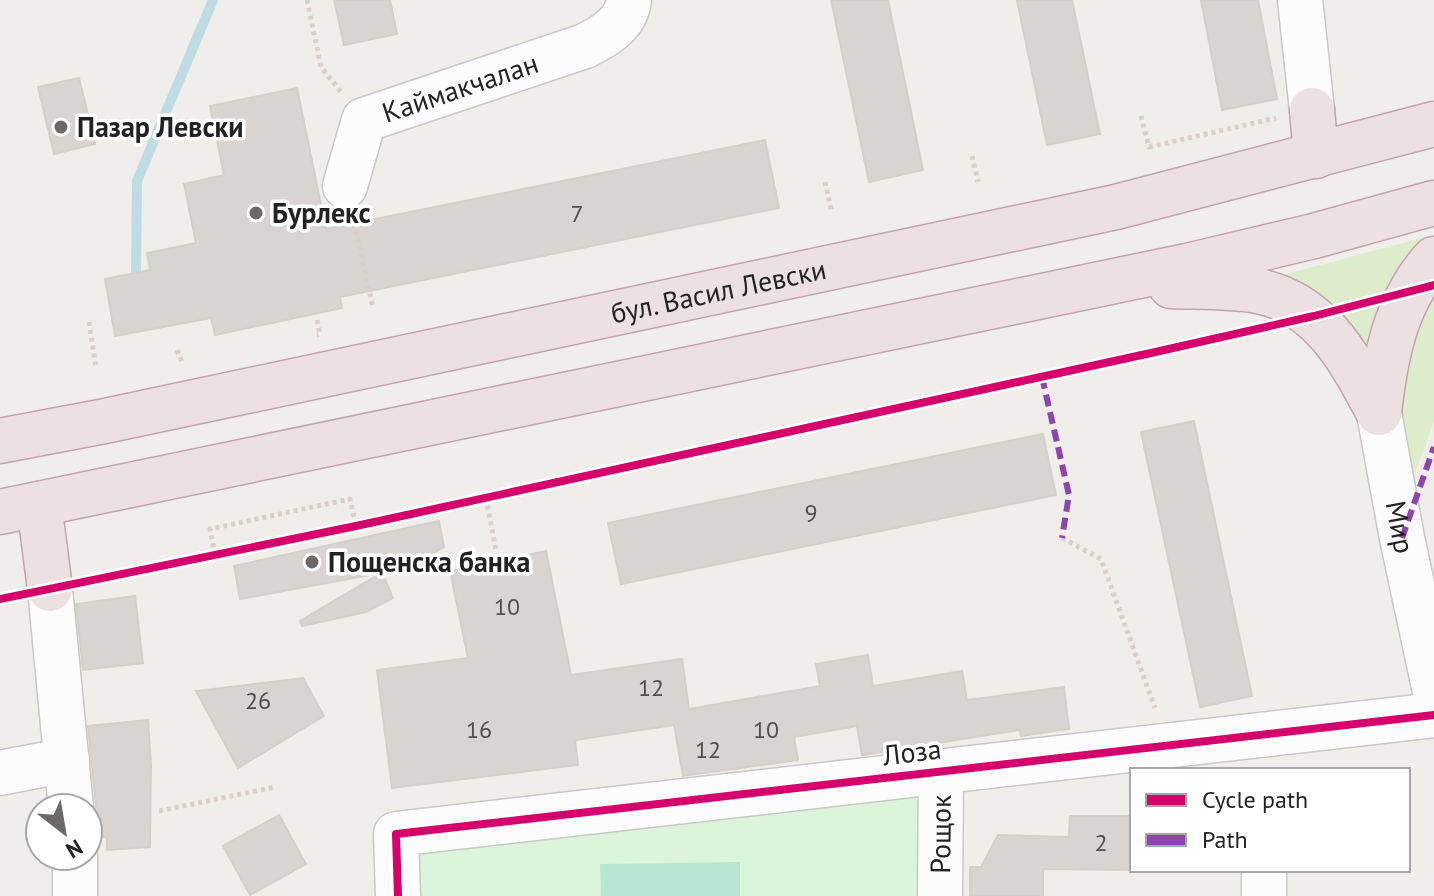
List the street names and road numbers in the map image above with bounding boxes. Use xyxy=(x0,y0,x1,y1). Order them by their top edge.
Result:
street label: Каймакчалан xyxy=(377,44,543,131)
street label: бул. Васил Левски xyxy=(607,250,829,331)
street label: Мир xyxy=(1378,498,1424,557)
street label: Лоза xyxy=(880,730,943,774)
street label: Рощок xyxy=(921,794,959,874)

